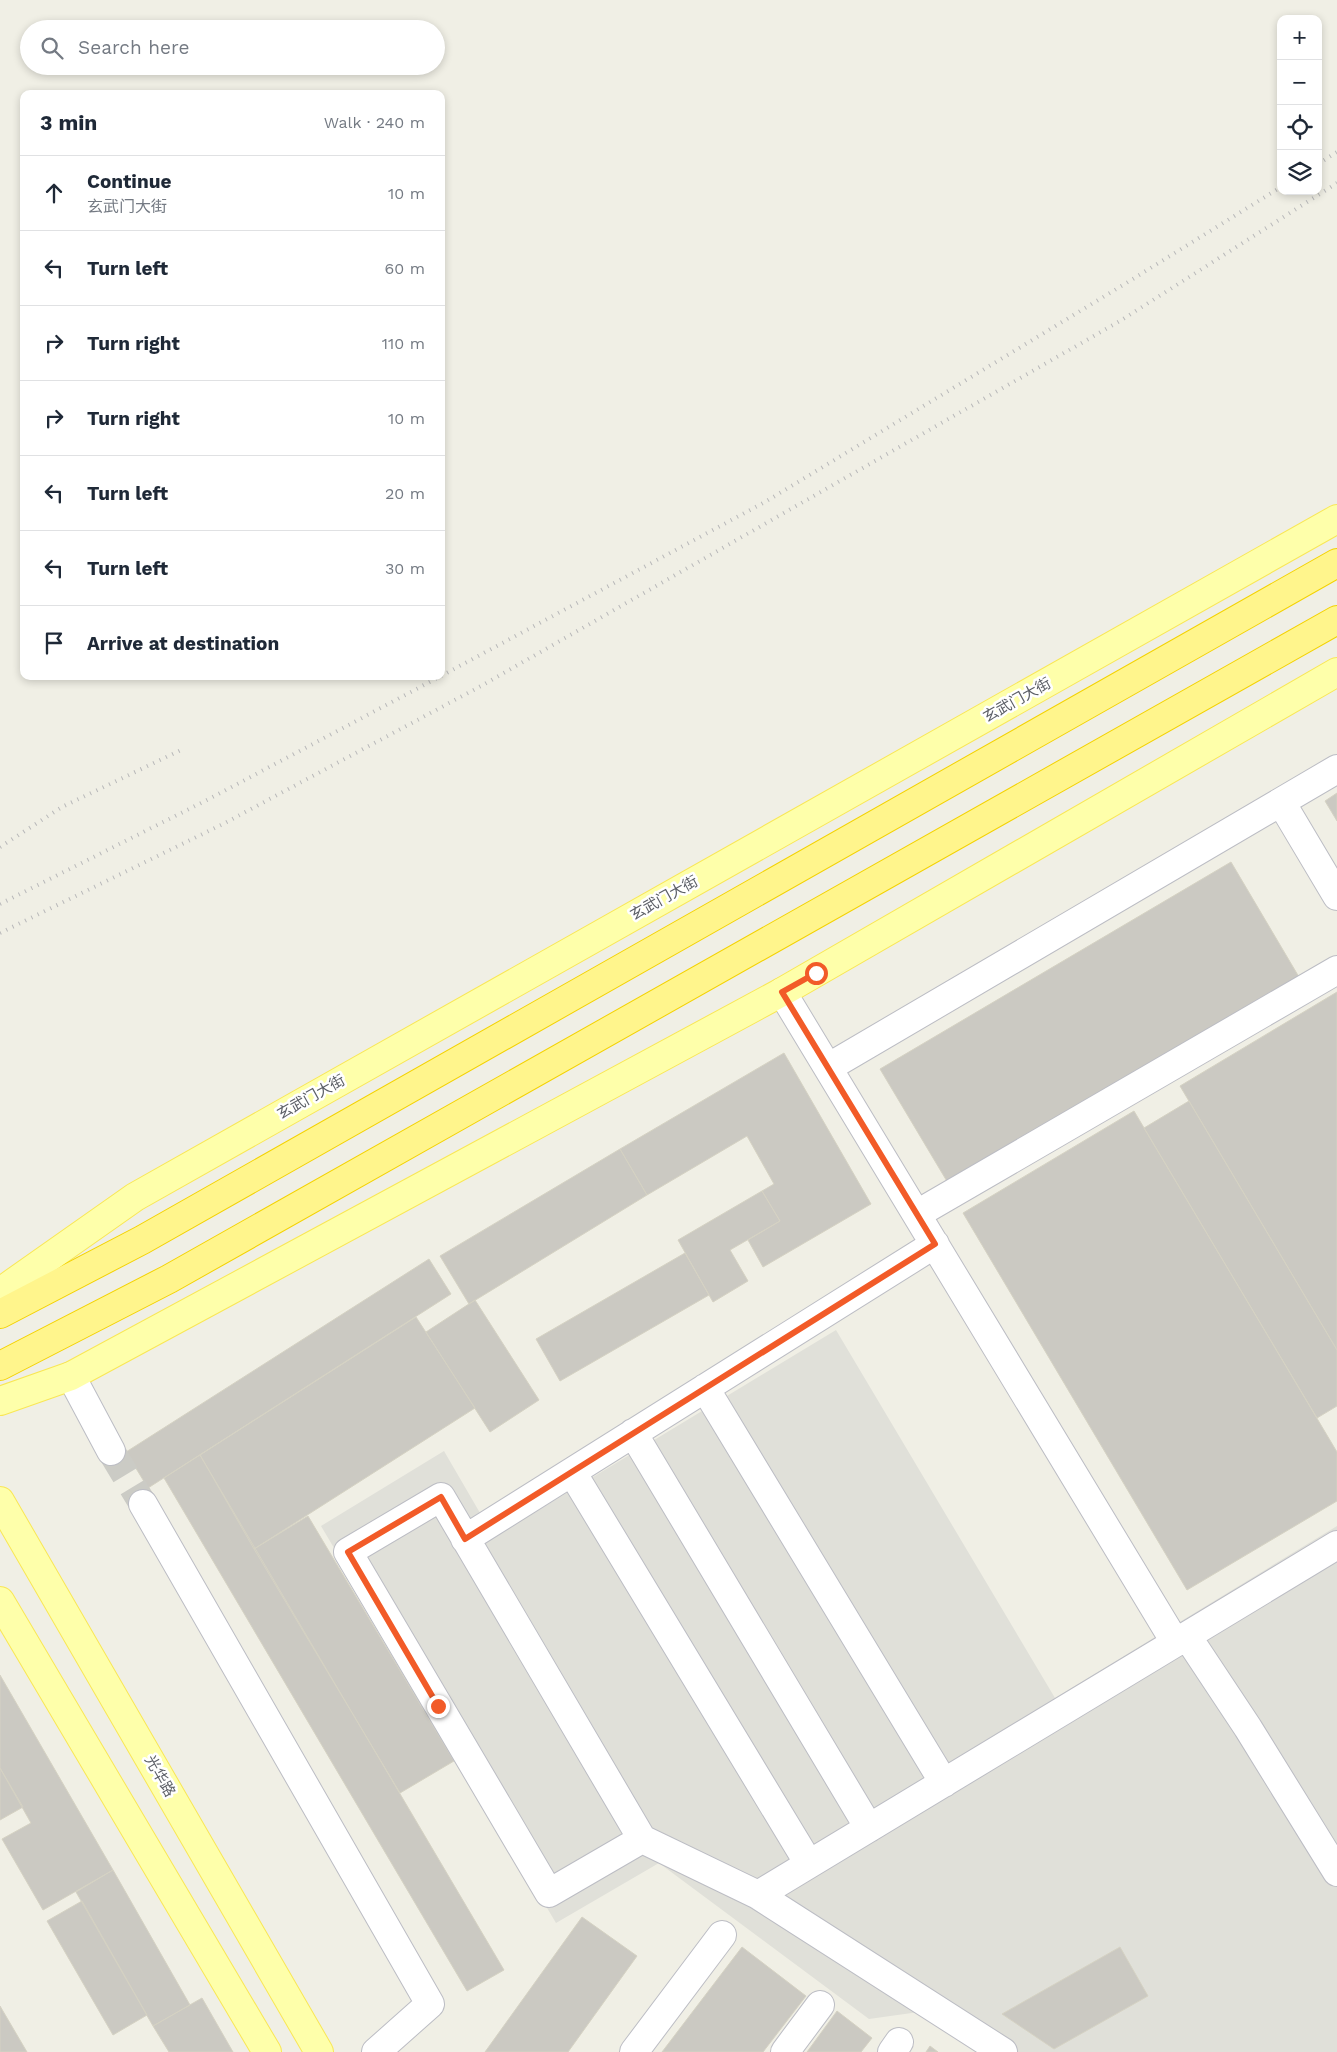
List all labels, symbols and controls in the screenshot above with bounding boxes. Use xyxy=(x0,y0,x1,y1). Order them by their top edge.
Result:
map controls xyxy=(1277,15,1322,195)
button: + xyxy=(1277,15,1322,60)
search box xyxy=(20,20,445,75)
icon: search xyxy=(38,34,66,62)
text: Search here xyxy=(78,36,189,59)
button: − xyxy=(1277,60,1322,105)
button: locate xyxy=(1277,105,1322,150)
text: 3 min xyxy=(40,110,97,135)
text: Walk · 240 m xyxy=(324,113,425,132)
button: layers xyxy=(1277,150,1322,195)
text: Continue xyxy=(87,170,171,193)
icon: ahead xyxy=(40,179,68,207)
text: 10 m xyxy=(388,184,425,203)
text: 玄武门大街 xyxy=(87,197,167,216)
icon: left xyxy=(40,254,68,282)
text: Turn left xyxy=(87,257,168,280)
text: 60 m xyxy=(385,259,425,278)
icon: right xyxy=(40,329,68,357)
text: Turn right xyxy=(87,332,180,355)
text: 110 m xyxy=(382,334,425,353)
icon: right xyxy=(40,404,68,432)
text: Turn right xyxy=(87,407,180,430)
text: 10 m xyxy=(388,409,425,428)
icon: left xyxy=(40,479,68,507)
text: Turn left xyxy=(87,482,168,505)
text: 20 m xyxy=(385,484,425,503)
icon: left xyxy=(40,554,68,582)
text: Turn left xyxy=(87,557,168,580)
text: 30 m xyxy=(385,559,425,578)
icon: arrive xyxy=(40,629,68,657)
text: Arrive at destination xyxy=(87,632,279,655)
street label: 玄武门大街 xyxy=(980,674,1054,726)
street label: 玄武门大街 xyxy=(627,872,701,924)
route start xyxy=(805,962,828,985)
street label: 玄武门大街 xyxy=(274,1071,348,1123)
route end xyxy=(427,1695,450,1718)
street label: 光华路 xyxy=(141,1752,179,1800)

